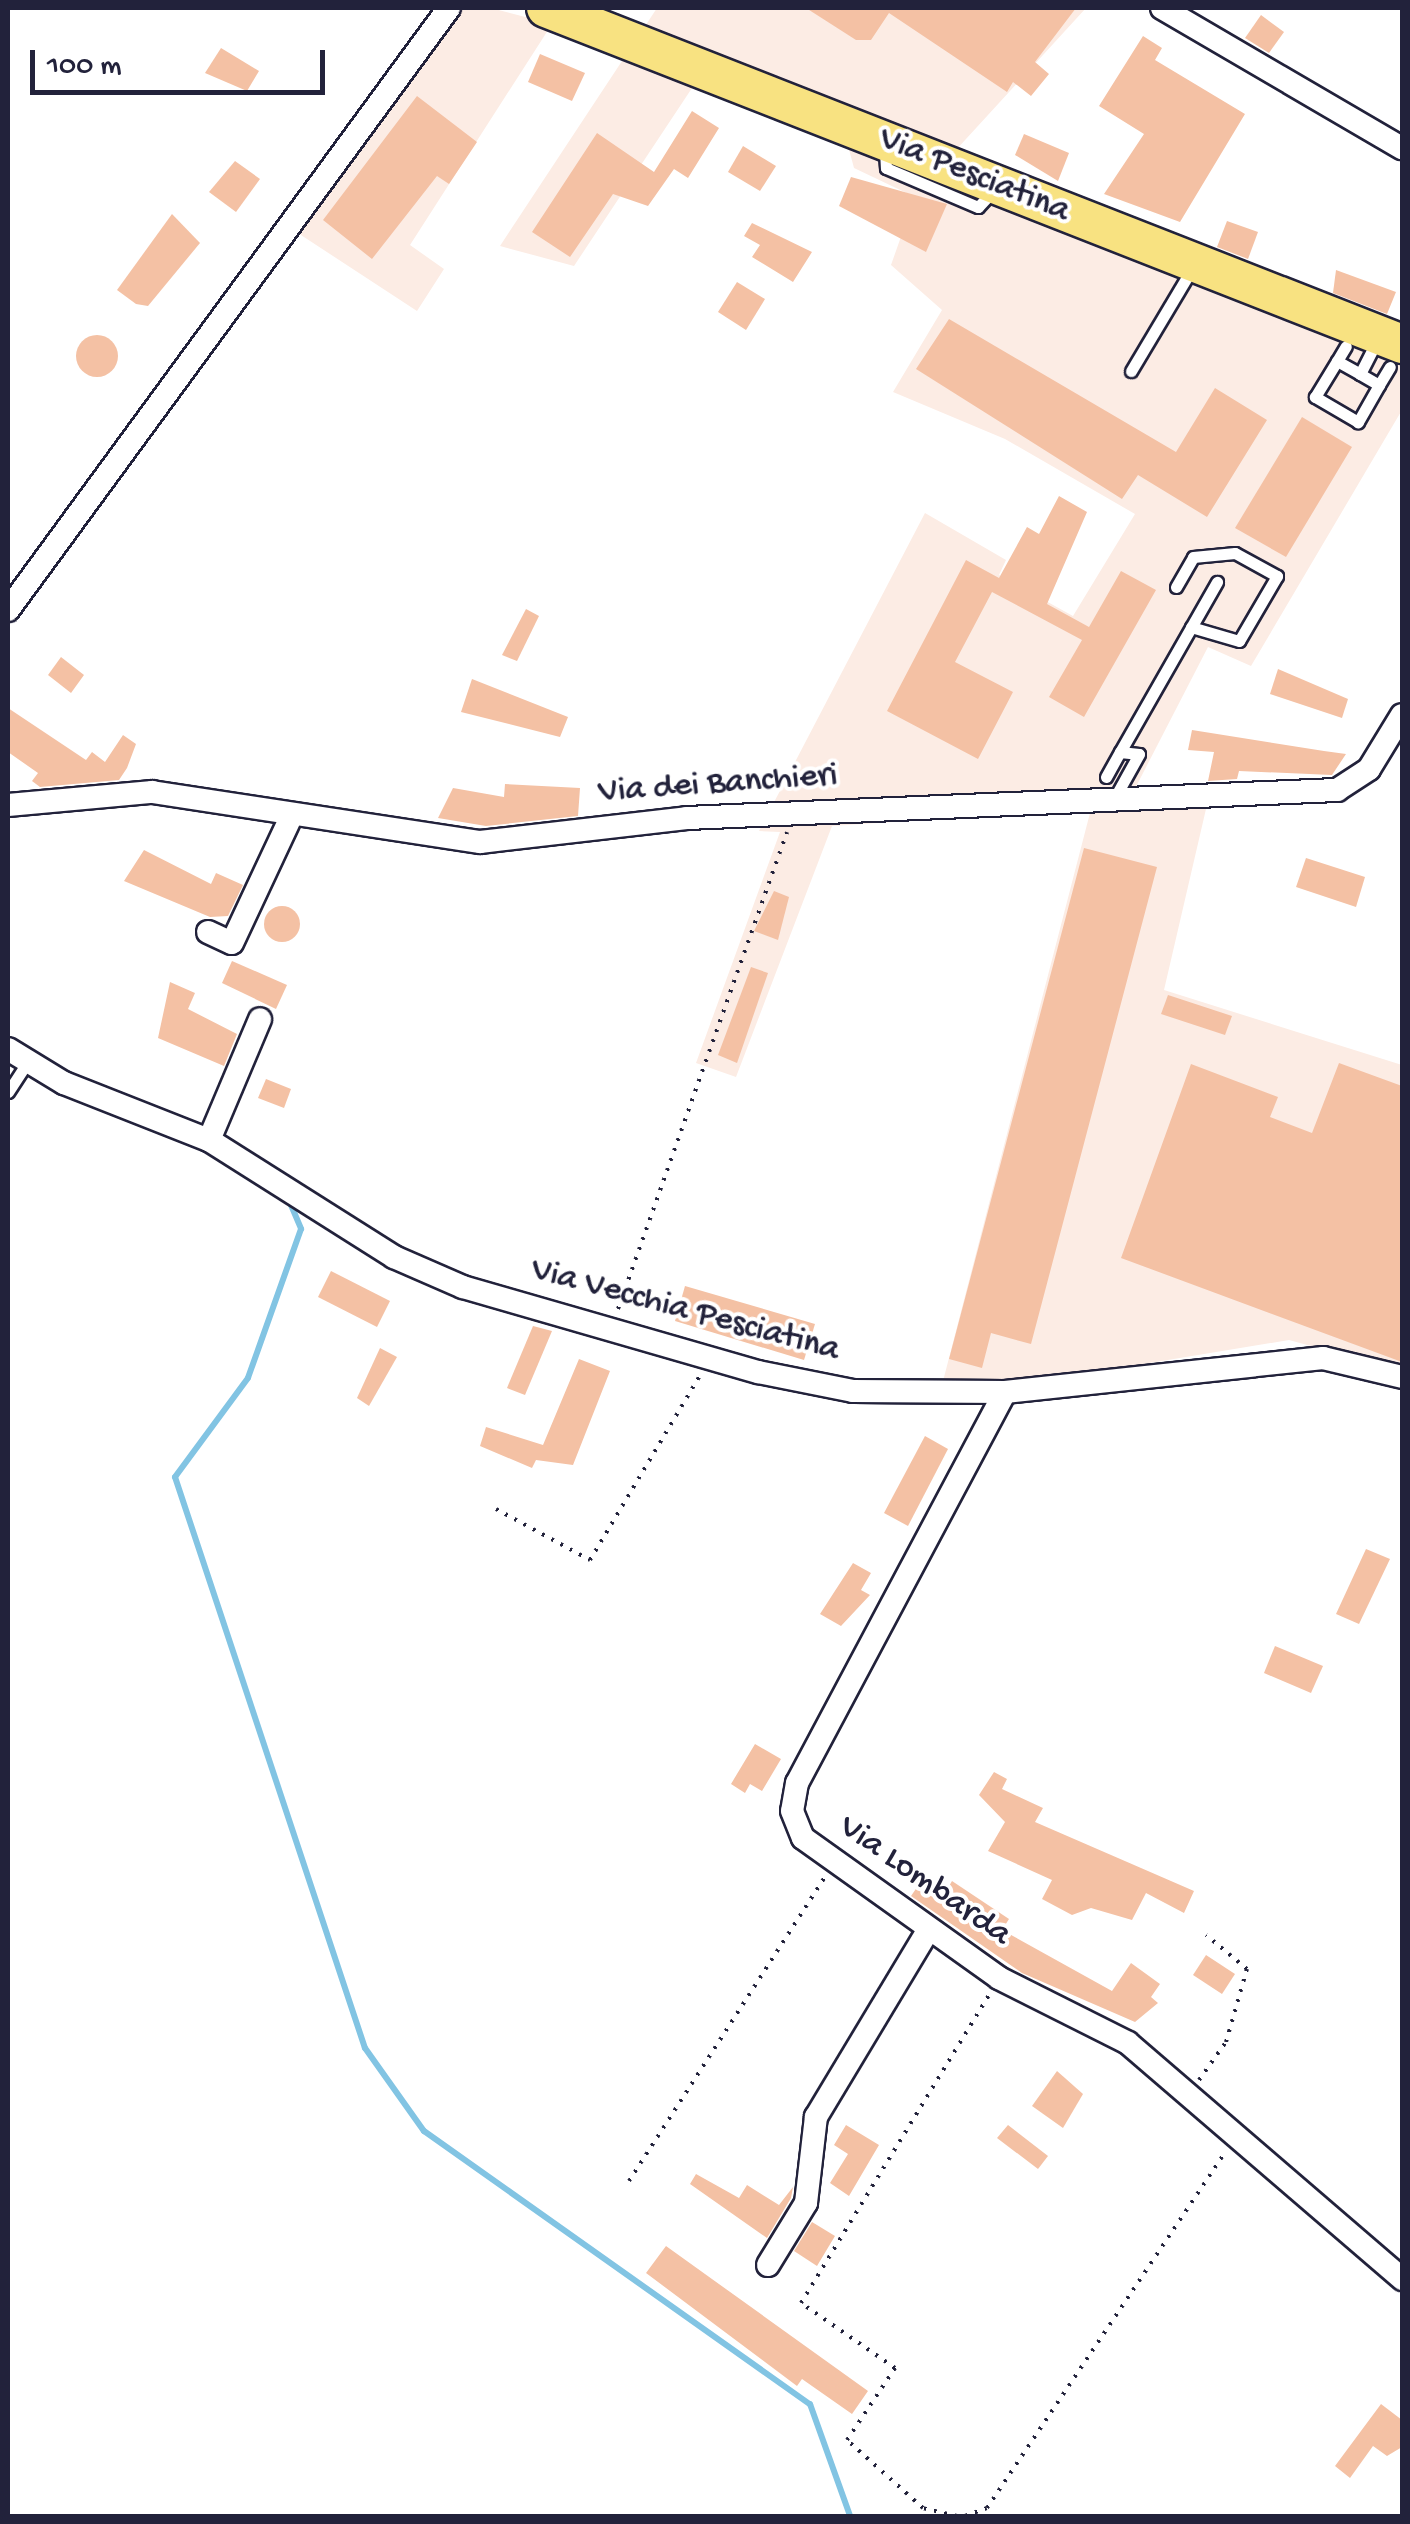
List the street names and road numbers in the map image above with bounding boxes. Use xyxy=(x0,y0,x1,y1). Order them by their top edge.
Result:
street label: Via Pesciatina xyxy=(873,119,1075,233)
street label: Via dei Banchieri xyxy=(597,756,839,814)
street label: Via Vecchia Pesciatina xyxy=(526,1250,844,1372)
street label: Via Lombarda xyxy=(830,1807,1018,1957)

